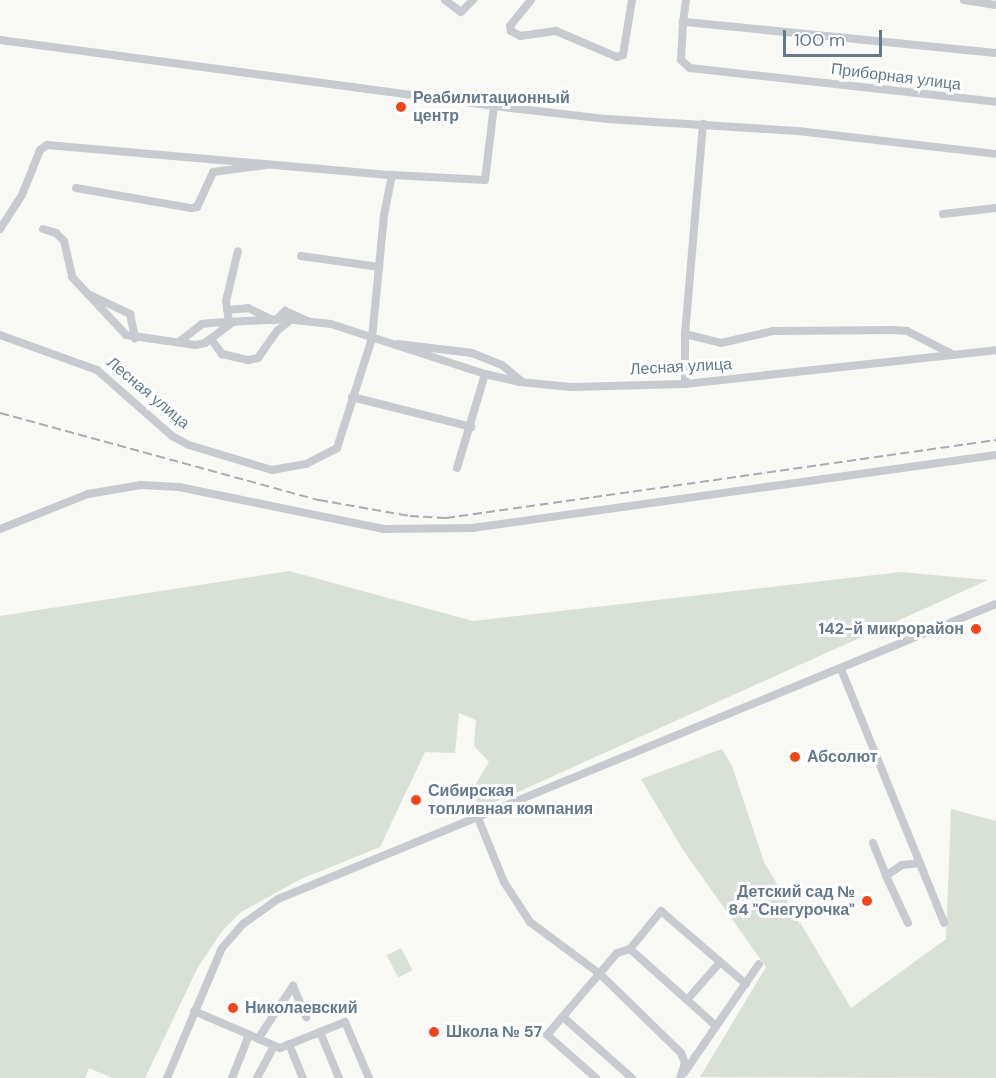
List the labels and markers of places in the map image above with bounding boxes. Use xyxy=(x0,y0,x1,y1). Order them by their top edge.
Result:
place label: Реабилитационный центр xyxy=(413,88,570,126)
marker: Реабилитационный центр xyxy=(394,100,408,114)
place label: 142-й микрорайон xyxy=(819,619,964,639)
marker: 142-й микрорайон xyxy=(969,622,983,636)
place label: Абсолют xyxy=(807,747,878,767)
marker: Абсолют xyxy=(788,750,802,764)
place label: Сибирская топливная компания xyxy=(428,781,593,819)
marker: Сибирская топливная компания xyxy=(409,793,423,807)
place label: Детский сад № 84 "Снегурочка" xyxy=(728,882,855,920)
marker: Детский сад № 84 "Снегурочка" xyxy=(860,894,874,908)
place label: Николаевский xyxy=(245,998,358,1018)
marker: Николаевский xyxy=(226,1001,240,1015)
place label: Школа № 57 xyxy=(446,1022,542,1042)
marker: Школа № 57 xyxy=(427,1025,441,1039)

